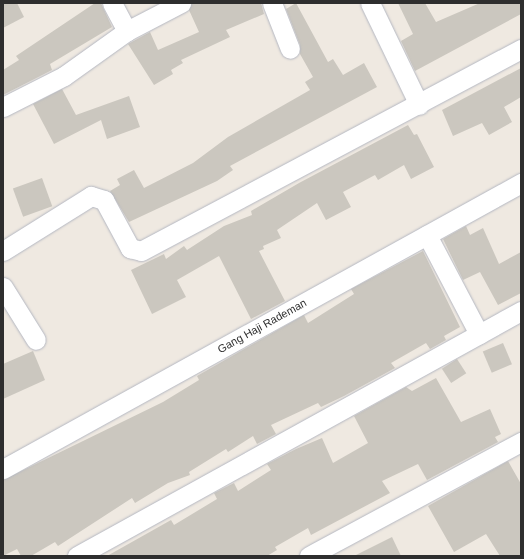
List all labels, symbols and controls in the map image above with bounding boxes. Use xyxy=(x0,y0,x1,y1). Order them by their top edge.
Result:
street label: Gang Haji Rademan xyxy=(215,296,309,356)

